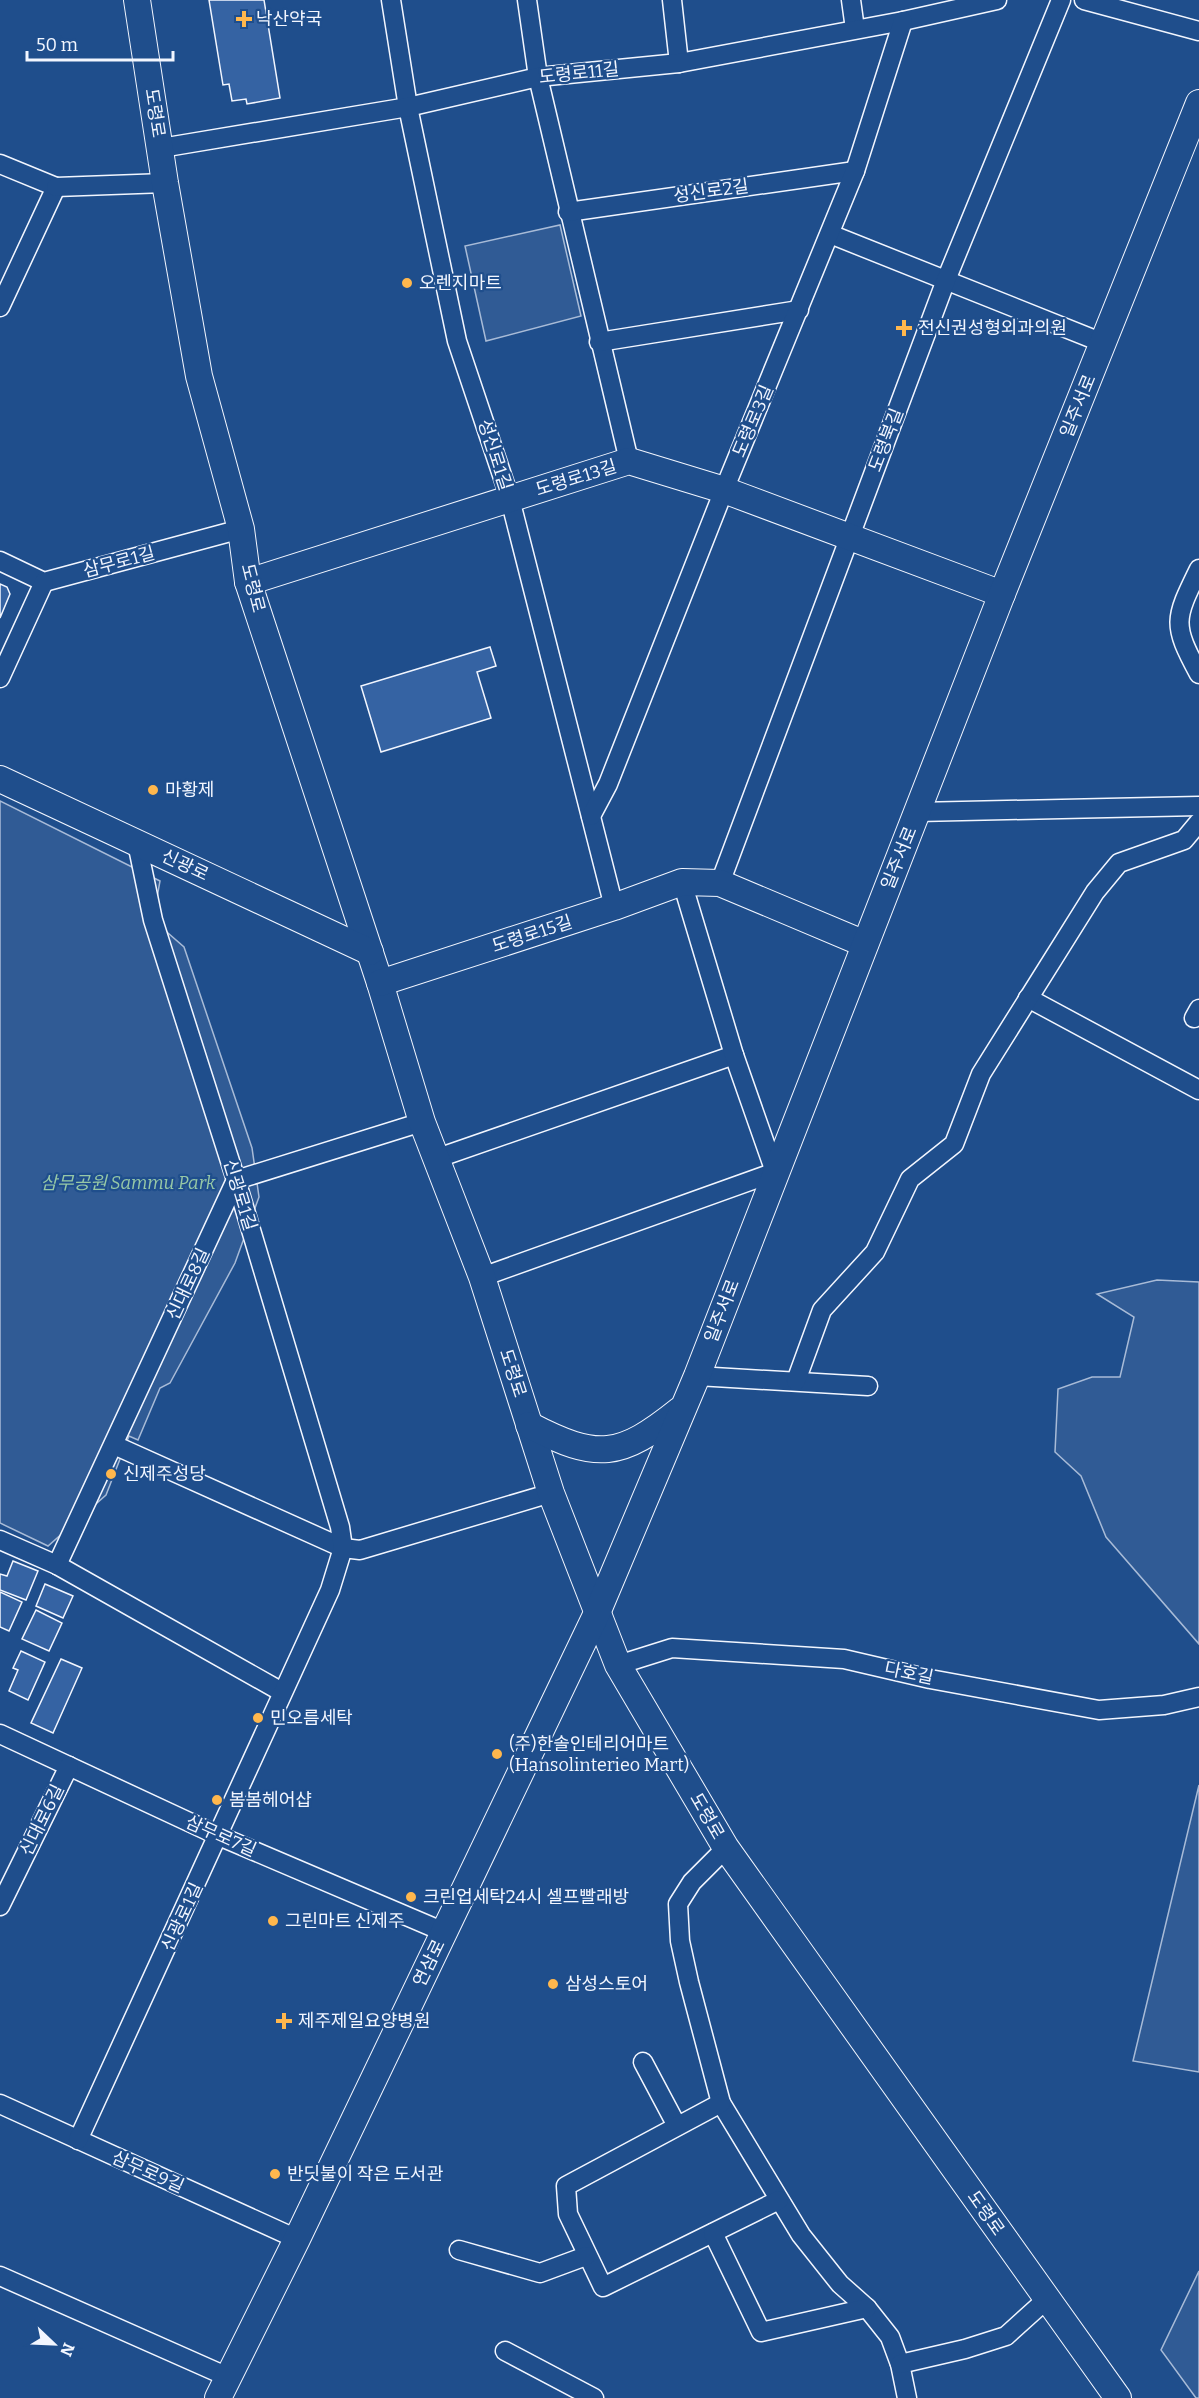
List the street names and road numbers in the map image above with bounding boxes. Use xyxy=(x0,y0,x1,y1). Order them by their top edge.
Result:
street label: 도령로11길 xyxy=(538,58,620,88)
street label: 도령로 xyxy=(140,87,170,139)
street label: 성신로2길 xyxy=(672,175,750,207)
street label: 일주서로 xyxy=(1055,371,1101,441)
street label: 도령로3길 xyxy=(728,381,778,461)
street label: 도령북길 xyxy=(864,405,908,475)
street label: 성신로1길 xyxy=(473,417,517,493)
street label: 도령로13길 xyxy=(533,455,619,501)
street label: 삼무로1길 xyxy=(81,542,157,582)
street label: 도령로 xyxy=(236,561,270,615)
street label: 일주서로 xyxy=(876,823,922,893)
street label: 신광로 xyxy=(158,845,212,885)
street label: 도령로15길 xyxy=(489,911,575,957)
street label: 신광로1길 xyxy=(219,1157,261,1233)
street label: 신대로8길 xyxy=(162,1244,214,1324)
street label: 일주서로 xyxy=(700,1276,744,1346)
street label: 도령로 xyxy=(495,1346,531,1400)
street label: 다호길 xyxy=(882,1657,936,1689)
street label: 신대로6길 xyxy=(15,1781,69,1859)
street label: 도령로 xyxy=(685,1789,729,1843)
street label: 삼무로7길 xyxy=(182,1811,260,1861)
street label: 신광로1길 xyxy=(156,1879,208,1955)
street label: 연삼로 xyxy=(408,1936,450,1990)
street label: 삼무로9길 xyxy=(108,2146,188,2198)
street label: 도령로 xyxy=(963,2186,1009,2240)

